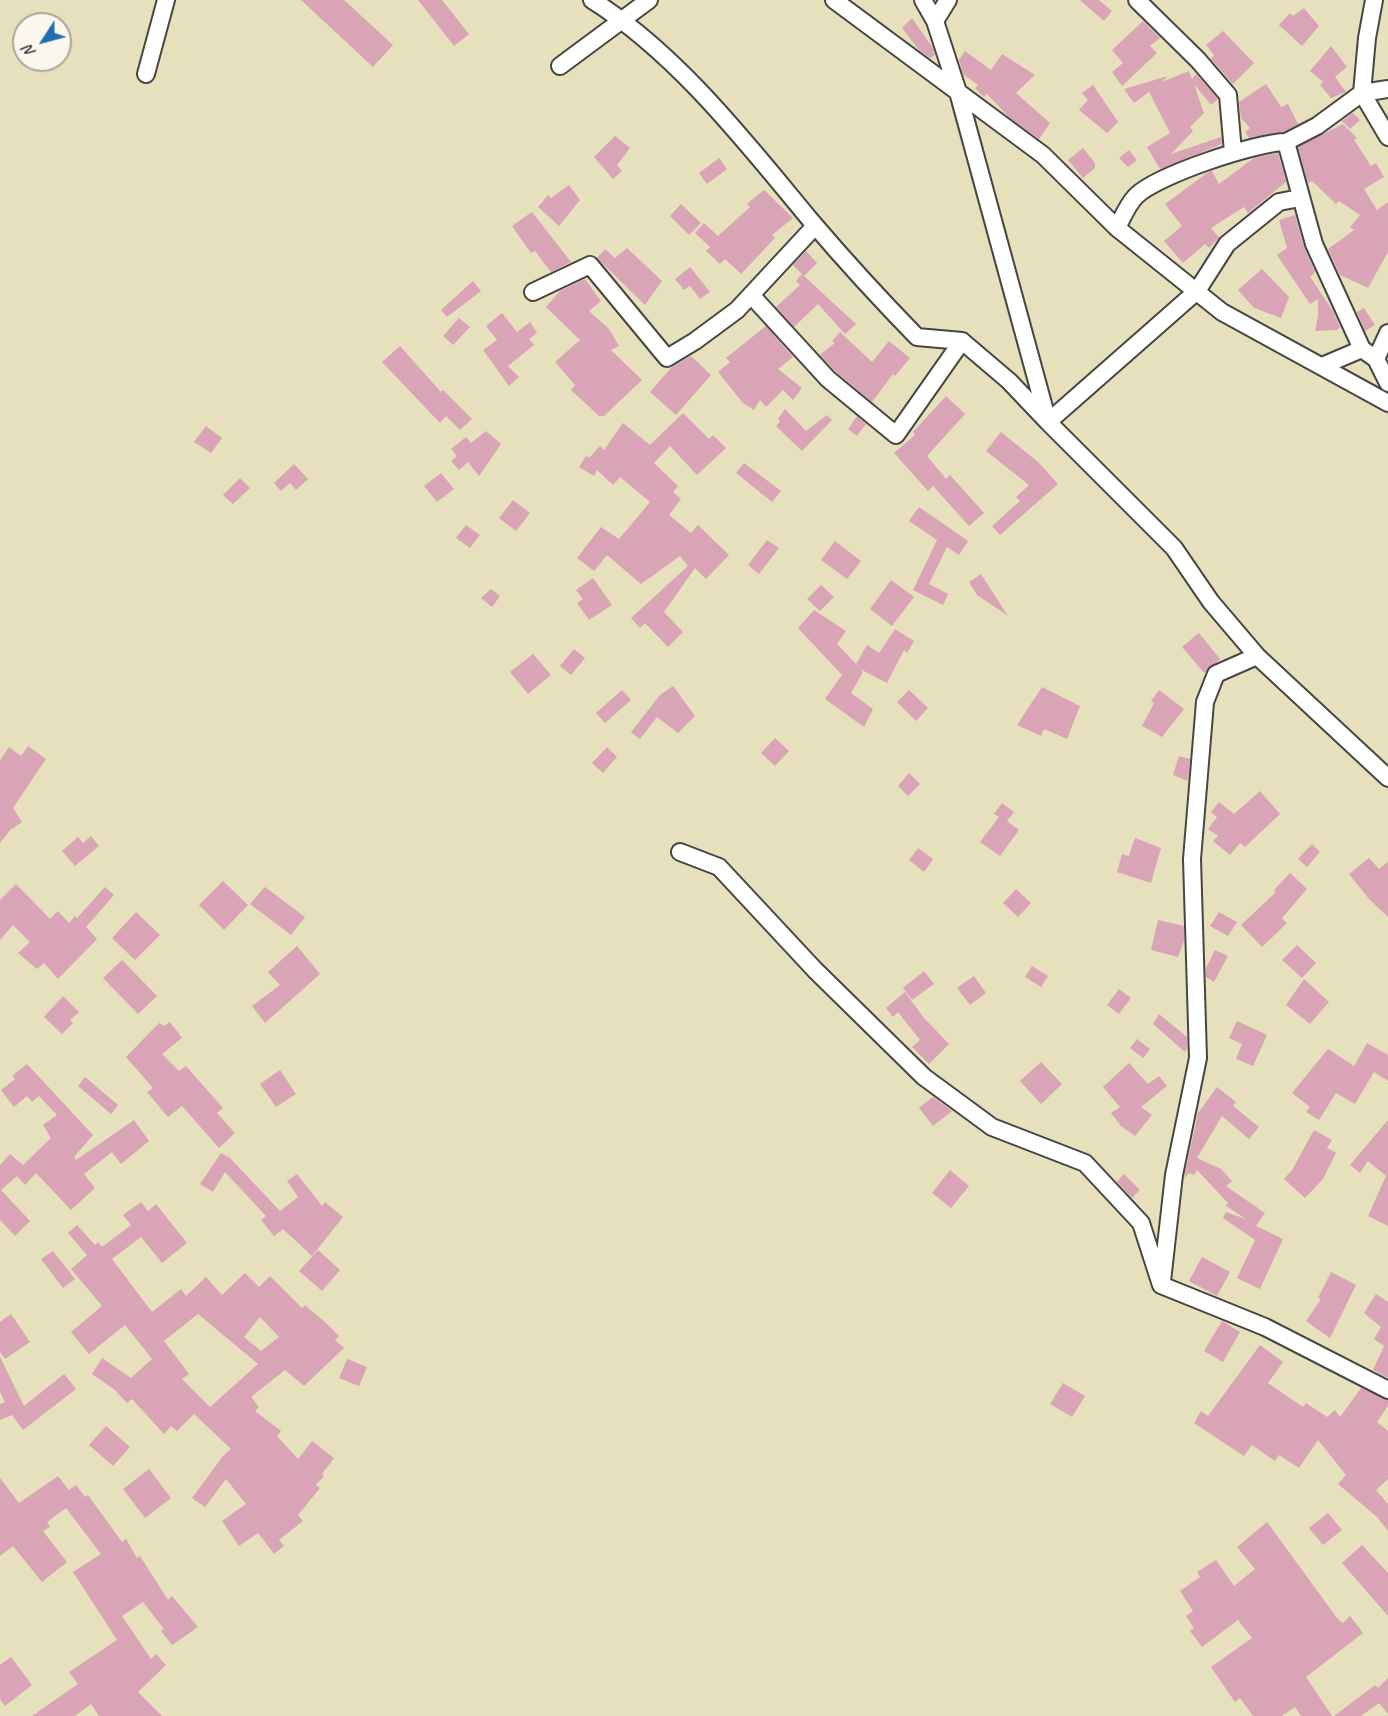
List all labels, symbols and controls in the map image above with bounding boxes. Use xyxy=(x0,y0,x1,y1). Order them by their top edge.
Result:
north arrow xyxy=(12,12,72,72)
text: N xyxy=(18,42,40,61)

